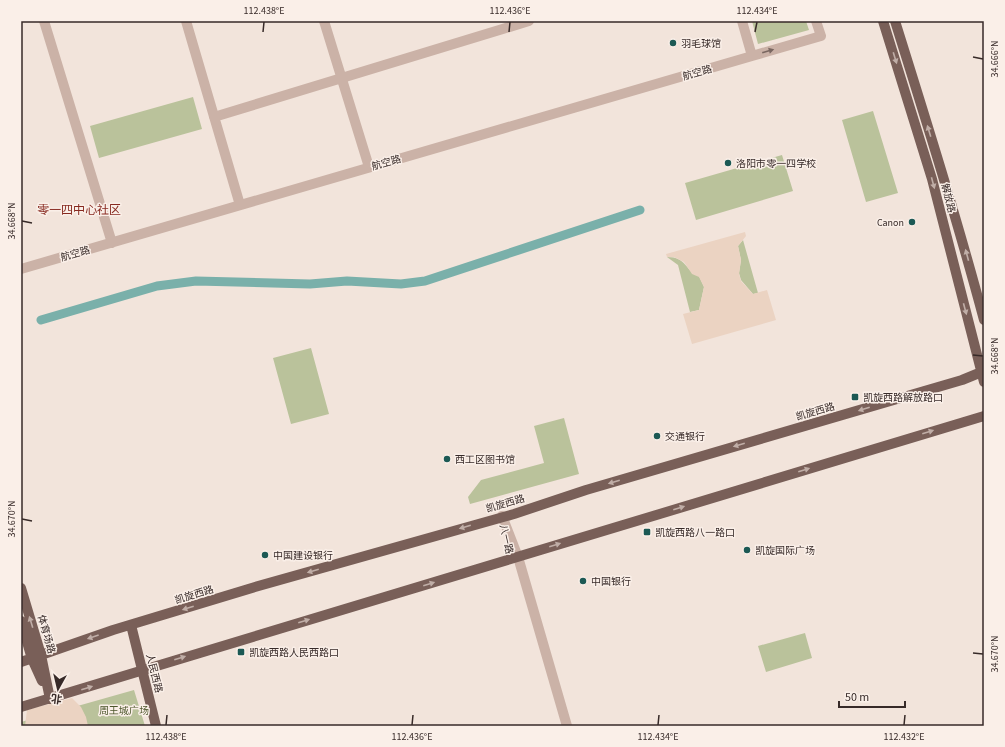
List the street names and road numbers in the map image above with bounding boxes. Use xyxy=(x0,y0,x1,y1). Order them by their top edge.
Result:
street label: 航空路 xyxy=(681,62,714,84)
street label: 航空路 xyxy=(370,152,403,174)
street label: 解放路 xyxy=(938,182,958,214)
street label: 航空路 xyxy=(59,243,92,265)
street label: 凯旋西路 xyxy=(794,400,836,424)
street label: 凯旋西路 xyxy=(484,492,526,516)
street label: 八一路 xyxy=(496,523,516,555)
street label: 凯旋西路 xyxy=(173,582,215,607)
street label: 体育场路 xyxy=(34,613,58,655)
street label: 人民西路 xyxy=(142,652,166,694)

